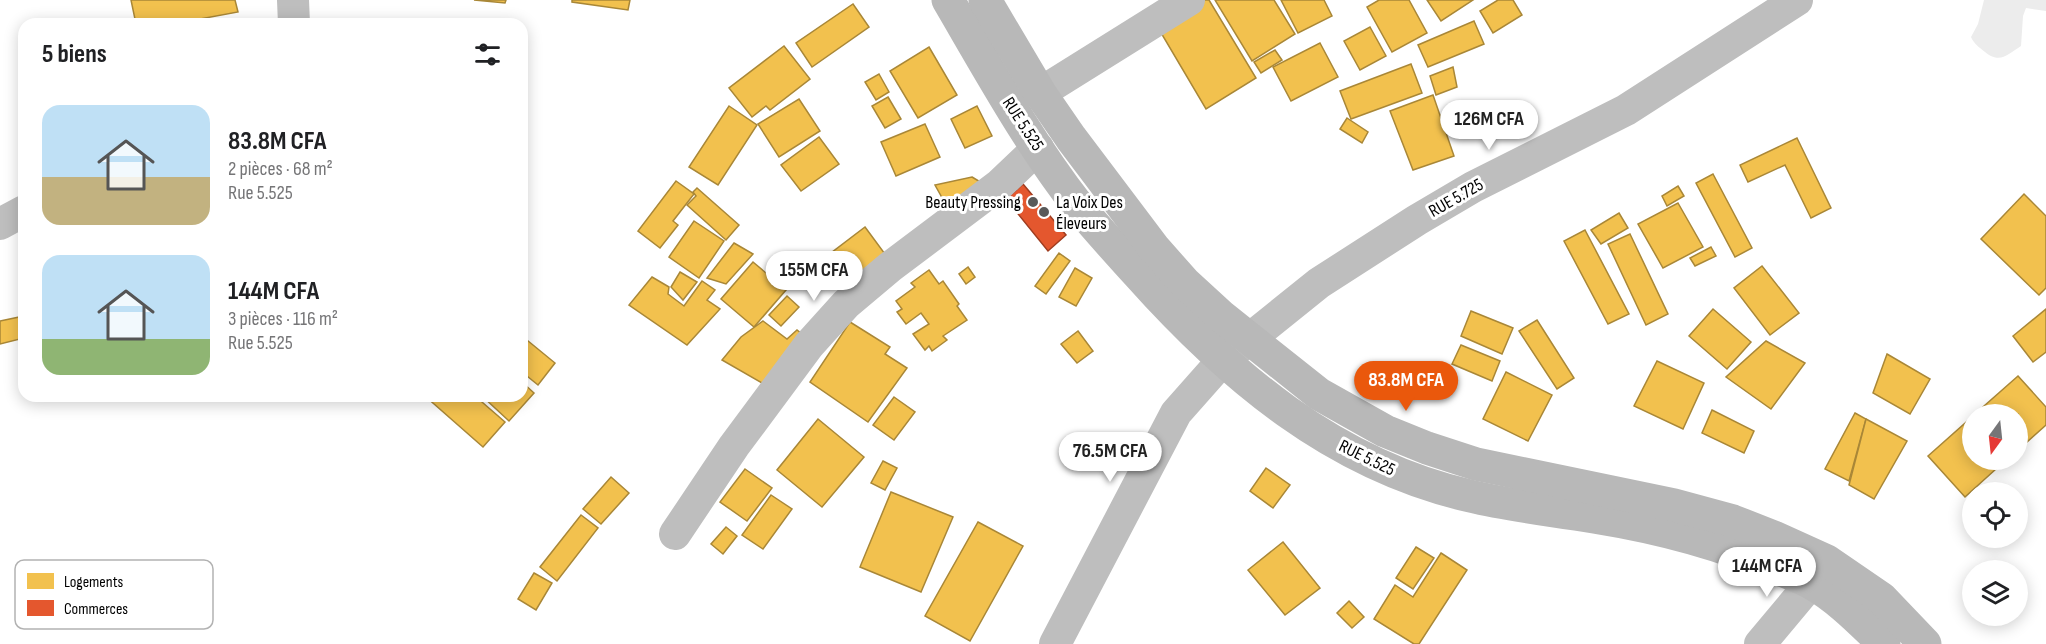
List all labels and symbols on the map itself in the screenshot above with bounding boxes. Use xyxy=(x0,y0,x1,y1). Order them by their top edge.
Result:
street label: RUE 5.525 xyxy=(998,93,1048,155)
pin: 126M CFA xyxy=(1427,100,1551,151)
street label: RUE 5.725 xyxy=(1425,174,1487,222)
place label: Beauty Pressing xyxy=(925,192,1021,213)
place label: La Voix Des Éleveurs xyxy=(1056,192,1123,234)
marker: Beauty Pressing xyxy=(1026,195,1040,209)
marker: La Voix Des Éleveurs xyxy=(1037,205,1051,219)
pin: 155M CFA xyxy=(752,251,876,302)
pin: 83.8M CFA xyxy=(1337,361,1475,412)
north arrow xyxy=(1962,404,2028,470)
pin: 76.5M CFA xyxy=(1041,432,1179,483)
street label: RUE 5.525 xyxy=(1336,435,1398,481)
pin: 144M CFA xyxy=(1705,547,1829,598)
legend xyxy=(15,560,213,629)
text: Logements xyxy=(64,573,124,592)
text: Commerces xyxy=(64,600,128,619)

